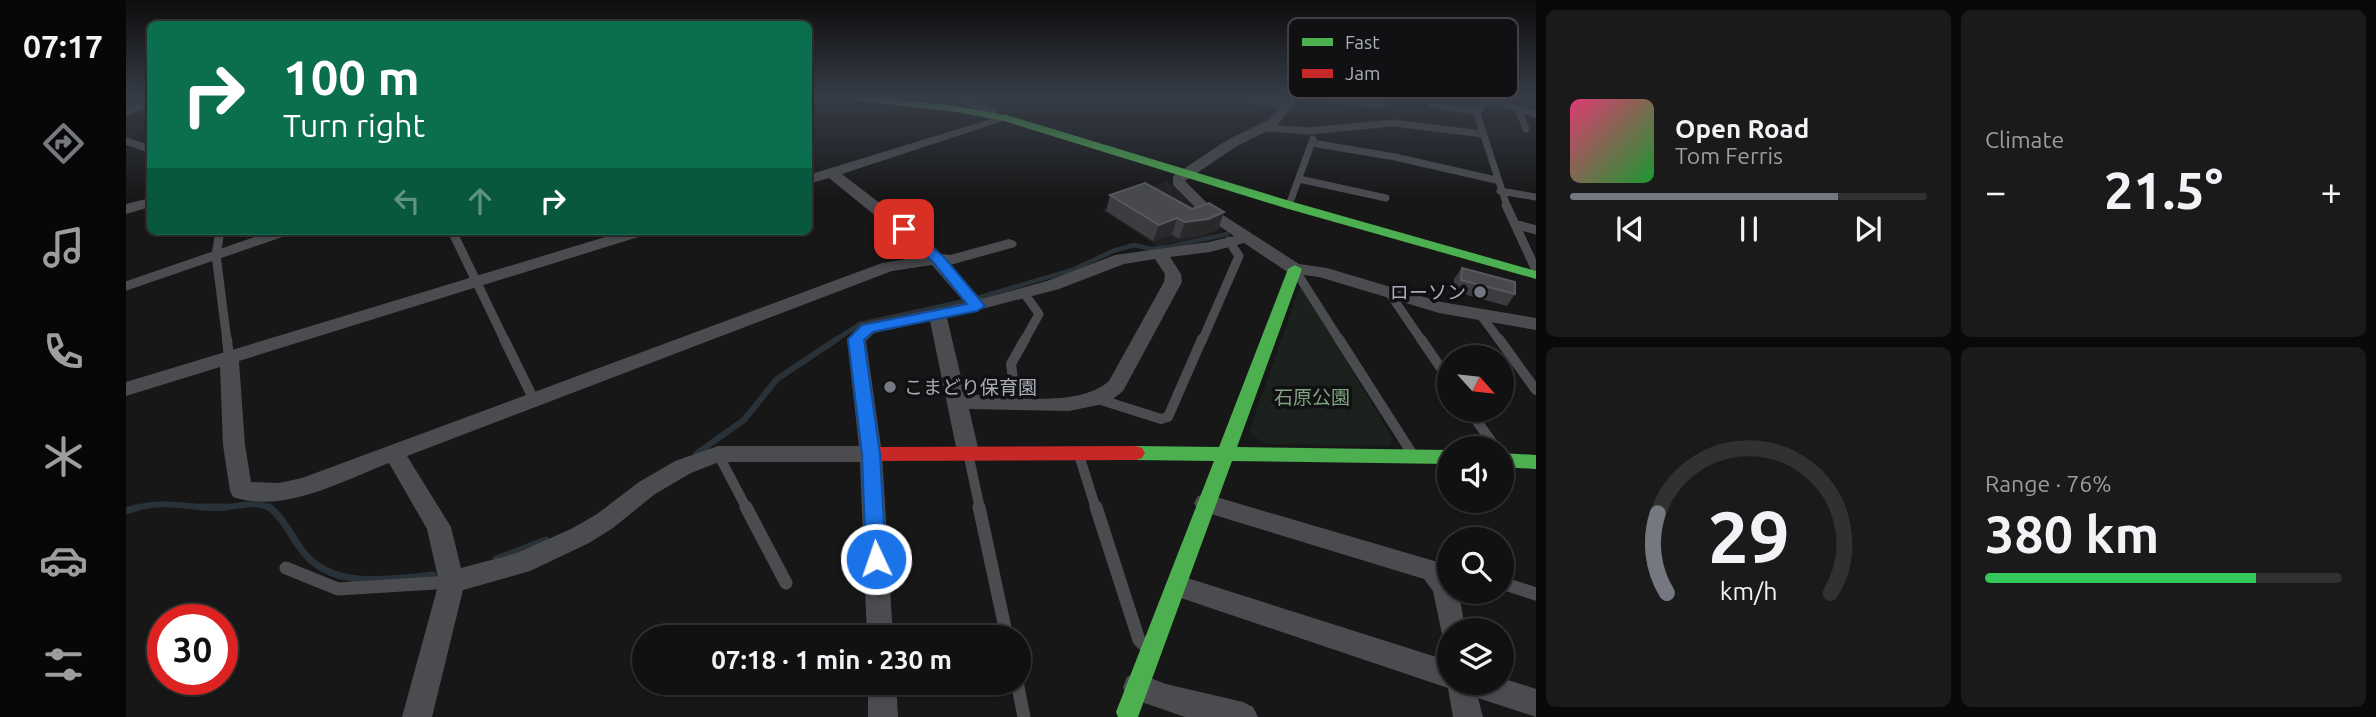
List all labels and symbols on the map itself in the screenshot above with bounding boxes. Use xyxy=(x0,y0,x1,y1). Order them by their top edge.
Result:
legend xyxy=(1288,18,1518,98)
text: Fast xyxy=(1345,31,1380,53)
text: Jam xyxy=(1345,62,1381,84)
pin xyxy=(874,199,934,259)
place label: ローソン xyxy=(1390,281,1466,303)
marker: ローソン xyxy=(1472,284,1488,300)
north arrow xyxy=(1437,345,1514,422)
place label: こまどり保育園 xyxy=(904,376,1037,398)
marker: こまどり保育園 xyxy=(882,379,898,395)
park label: 石原公園 xyxy=(1274,386,1350,408)
position arrow xyxy=(839,522,913,596)
speed limit sign: 30 xyxy=(147,604,238,695)

